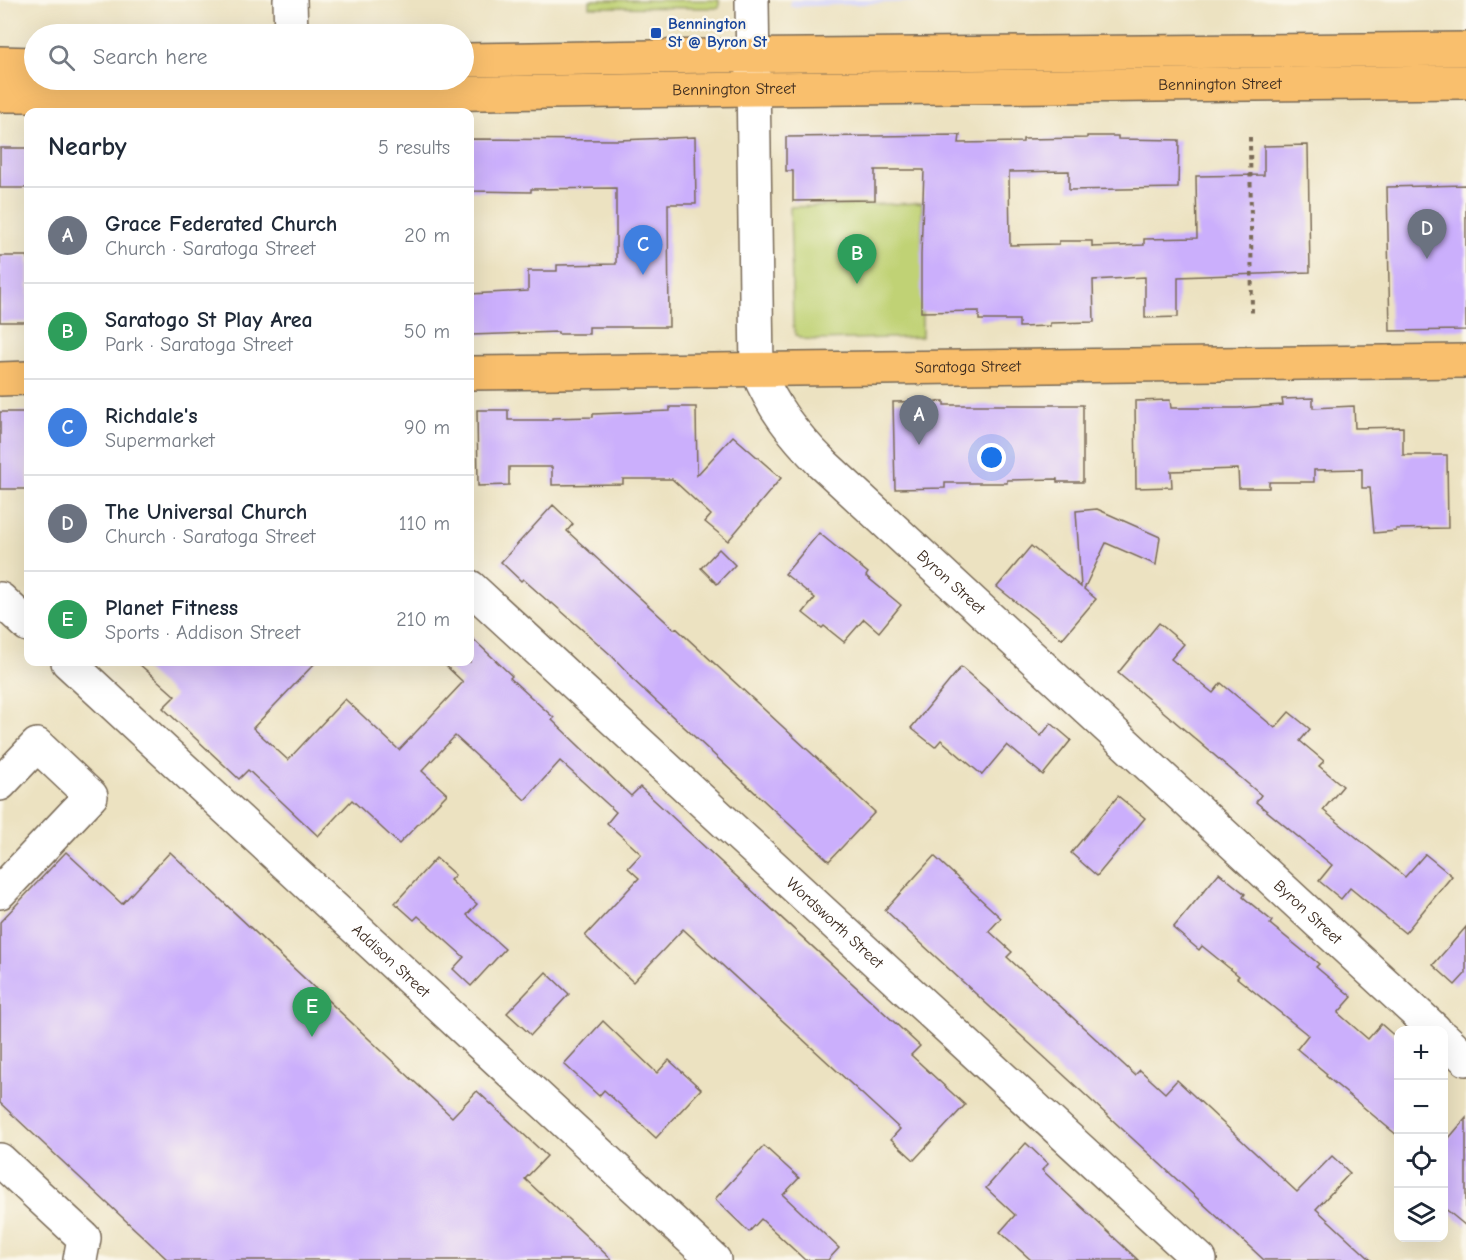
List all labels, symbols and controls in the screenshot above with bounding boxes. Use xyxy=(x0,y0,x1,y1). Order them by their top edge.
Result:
place label: Bennington St @ Byron St xyxy=(668,15,768,51)
search box xyxy=(24,24,474,90)
marker: Bennington St @ Byron St xyxy=(649,26,663,40)
icon: search xyxy=(45,41,78,74)
text: Search here xyxy=(93,44,208,70)
street label: Bennington Street xyxy=(1158,75,1282,94)
street label: Bennington Street xyxy=(672,80,796,99)
text: Nearby xyxy=(48,132,127,162)
text: 5 results xyxy=(378,136,450,159)
pin: D xyxy=(1408,210,1446,259)
text: Grace Federated Church xyxy=(105,211,337,237)
text: A xyxy=(62,224,73,247)
text: 20 m xyxy=(404,224,450,247)
pin: C xyxy=(624,226,662,275)
pin: B xyxy=(838,234,876,284)
text: Church · Saratoga Street xyxy=(105,237,315,260)
text: Saratogo St Play Area xyxy=(105,307,313,333)
text: B xyxy=(61,320,74,343)
text: 50 m xyxy=(404,320,450,343)
text: Park · Saratoga Street xyxy=(105,333,293,356)
street label: Saratoga Street xyxy=(915,357,1022,377)
pin: A xyxy=(900,396,938,445)
text: Richdale's xyxy=(105,403,198,429)
text: C xyxy=(61,416,74,439)
text: 90 m xyxy=(404,416,450,439)
text: Supermarket xyxy=(105,429,215,452)
your location xyxy=(977,443,1006,472)
text: The Universal Church xyxy=(105,499,307,525)
text: D xyxy=(61,512,74,535)
text: 110 m xyxy=(399,512,450,535)
text: Church · Saratoga Street xyxy=(105,525,315,548)
street label: Byron Street xyxy=(913,547,989,618)
text: Planet Fitness xyxy=(105,595,238,621)
text: E xyxy=(62,608,73,631)
text: 210 m xyxy=(396,608,450,631)
text: Sports · Addison Street xyxy=(105,621,300,644)
street label: Wordsworth Street xyxy=(782,874,887,973)
street label: Byron Street xyxy=(1270,877,1346,948)
street label: Addison Street xyxy=(348,921,434,1002)
pin: E xyxy=(292,988,332,1037)
map controls xyxy=(1394,1026,1448,1242)
button: + xyxy=(1394,1026,1448,1080)
button: − xyxy=(1394,1080,1448,1134)
button: locate xyxy=(1394,1134,1448,1188)
button: layers xyxy=(1394,1188,1448,1242)

